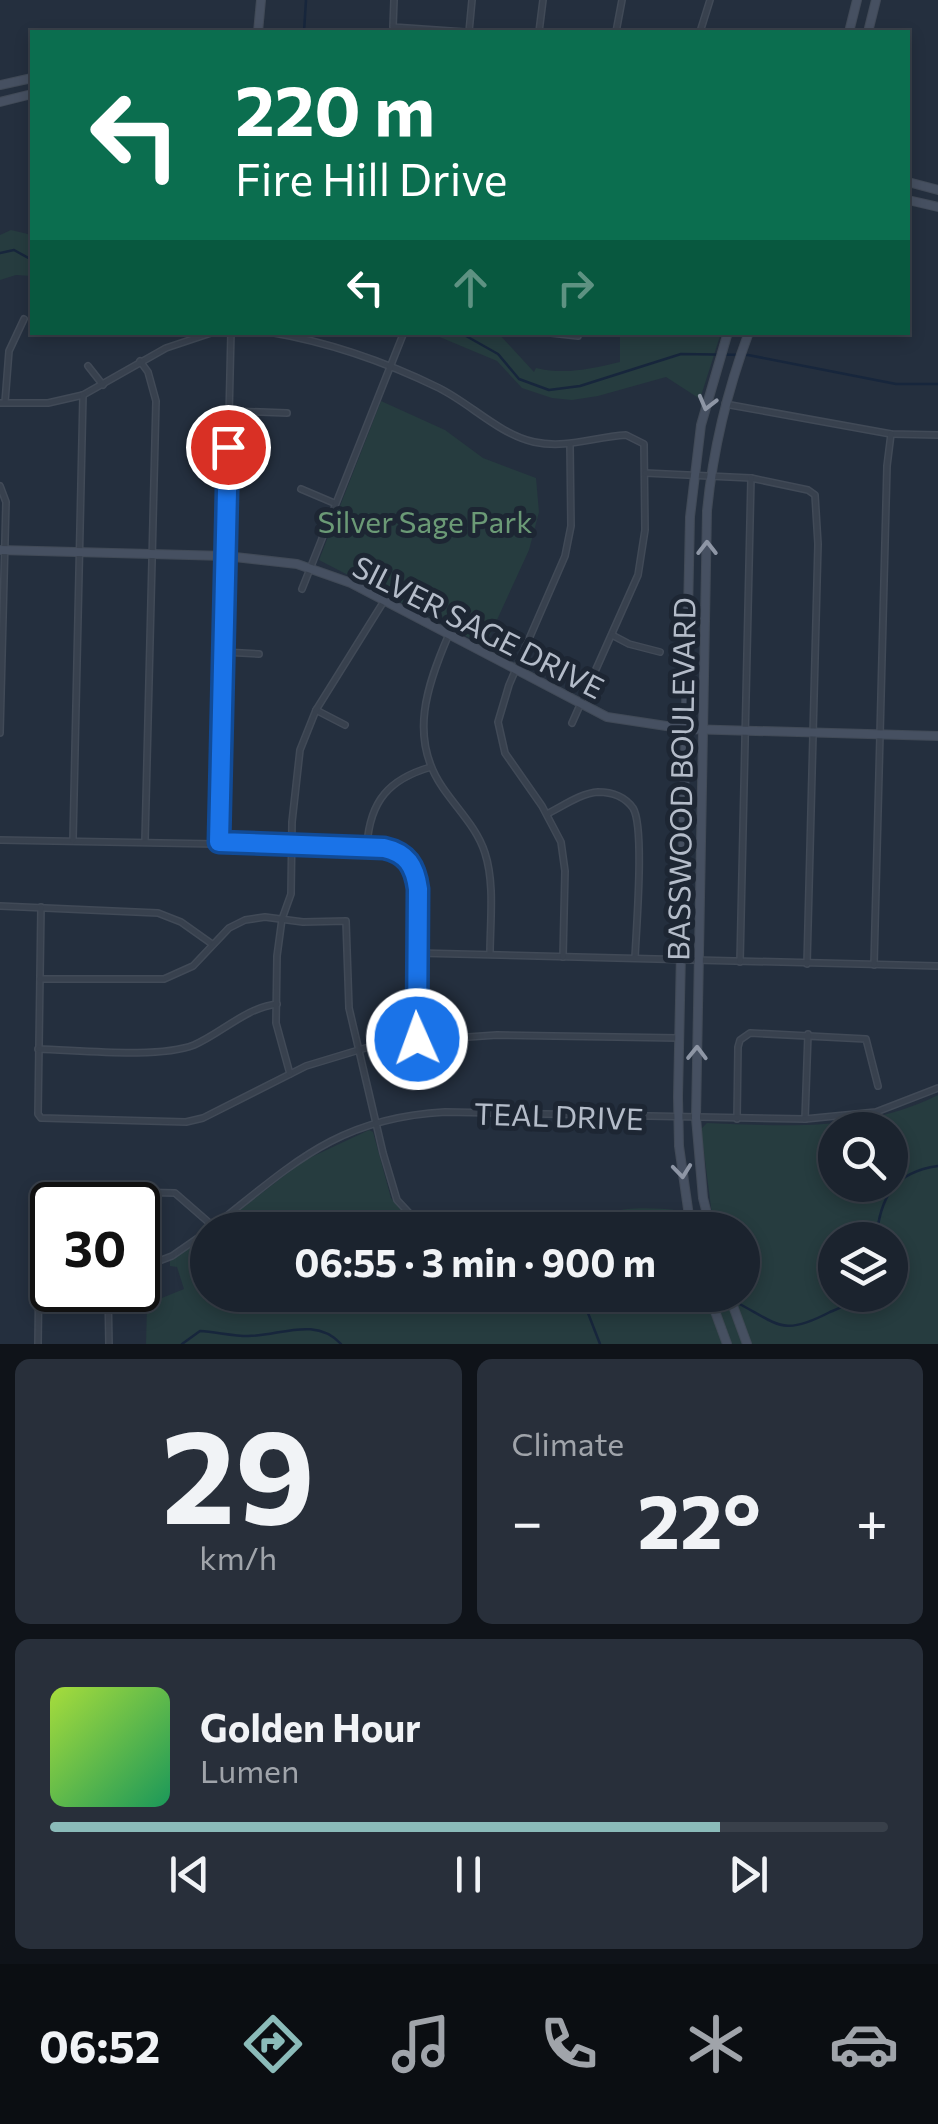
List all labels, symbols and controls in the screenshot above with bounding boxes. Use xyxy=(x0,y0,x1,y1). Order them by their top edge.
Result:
text: 220 m xyxy=(235,65,435,150)
icon: left xyxy=(70,70,200,200)
text: Fire Hill Drive xyxy=(235,150,507,205)
icon: left xyxy=(338,260,393,315)
icon: ahead xyxy=(443,260,498,315)
icon: right xyxy=(548,260,603,315)
one-way arrow xyxy=(697,393,718,411)
pin xyxy=(186,405,271,490)
icon: arrive xyxy=(201,420,256,475)
park label: Silver Sage Park xyxy=(318,502,532,539)
one-way arrow xyxy=(696,539,718,554)
street label: SILVER SAGE DRIVE xyxy=(347,547,611,705)
street label: BASSWOOD BOULEVARD xyxy=(658,597,702,961)
position arrow xyxy=(365,987,469,1091)
one-way arrow xyxy=(687,1044,708,1060)
street label: TEAL DRIVE xyxy=(474,1094,644,1136)
map controls xyxy=(818,1112,908,1312)
button: search xyxy=(818,1112,908,1202)
one-way arrow xyxy=(671,1164,692,1180)
speed limit sign: 30 xyxy=(30,1182,160,1312)
button: layers xyxy=(818,1222,908,1312)
text: 06:55 · 3 min · 900 m xyxy=(294,1238,656,1285)
text: 29 xyxy=(162,1392,315,1551)
text: Climate xyxy=(512,1423,624,1463)
text: 22° xyxy=(637,1473,761,1564)
text: − xyxy=(512,1486,543,1553)
text: + xyxy=(856,1486,888,1553)
text: km/h xyxy=(199,1537,277,1577)
text: Golden Hour xyxy=(200,1703,421,1750)
text: Lumen xyxy=(200,1750,299,1790)
icon: previous xyxy=(162,1847,217,1902)
icon: pause xyxy=(441,1847,496,1902)
icon: next xyxy=(721,1847,776,1902)
icon: directions xyxy=(238,2009,308,2079)
icon: music xyxy=(386,2009,456,2079)
icon: phone xyxy=(534,2009,604,2079)
icon: climate xyxy=(681,2009,751,2079)
icon: car xyxy=(829,2009,899,2079)
text: 06:52 xyxy=(39,2017,160,2072)

